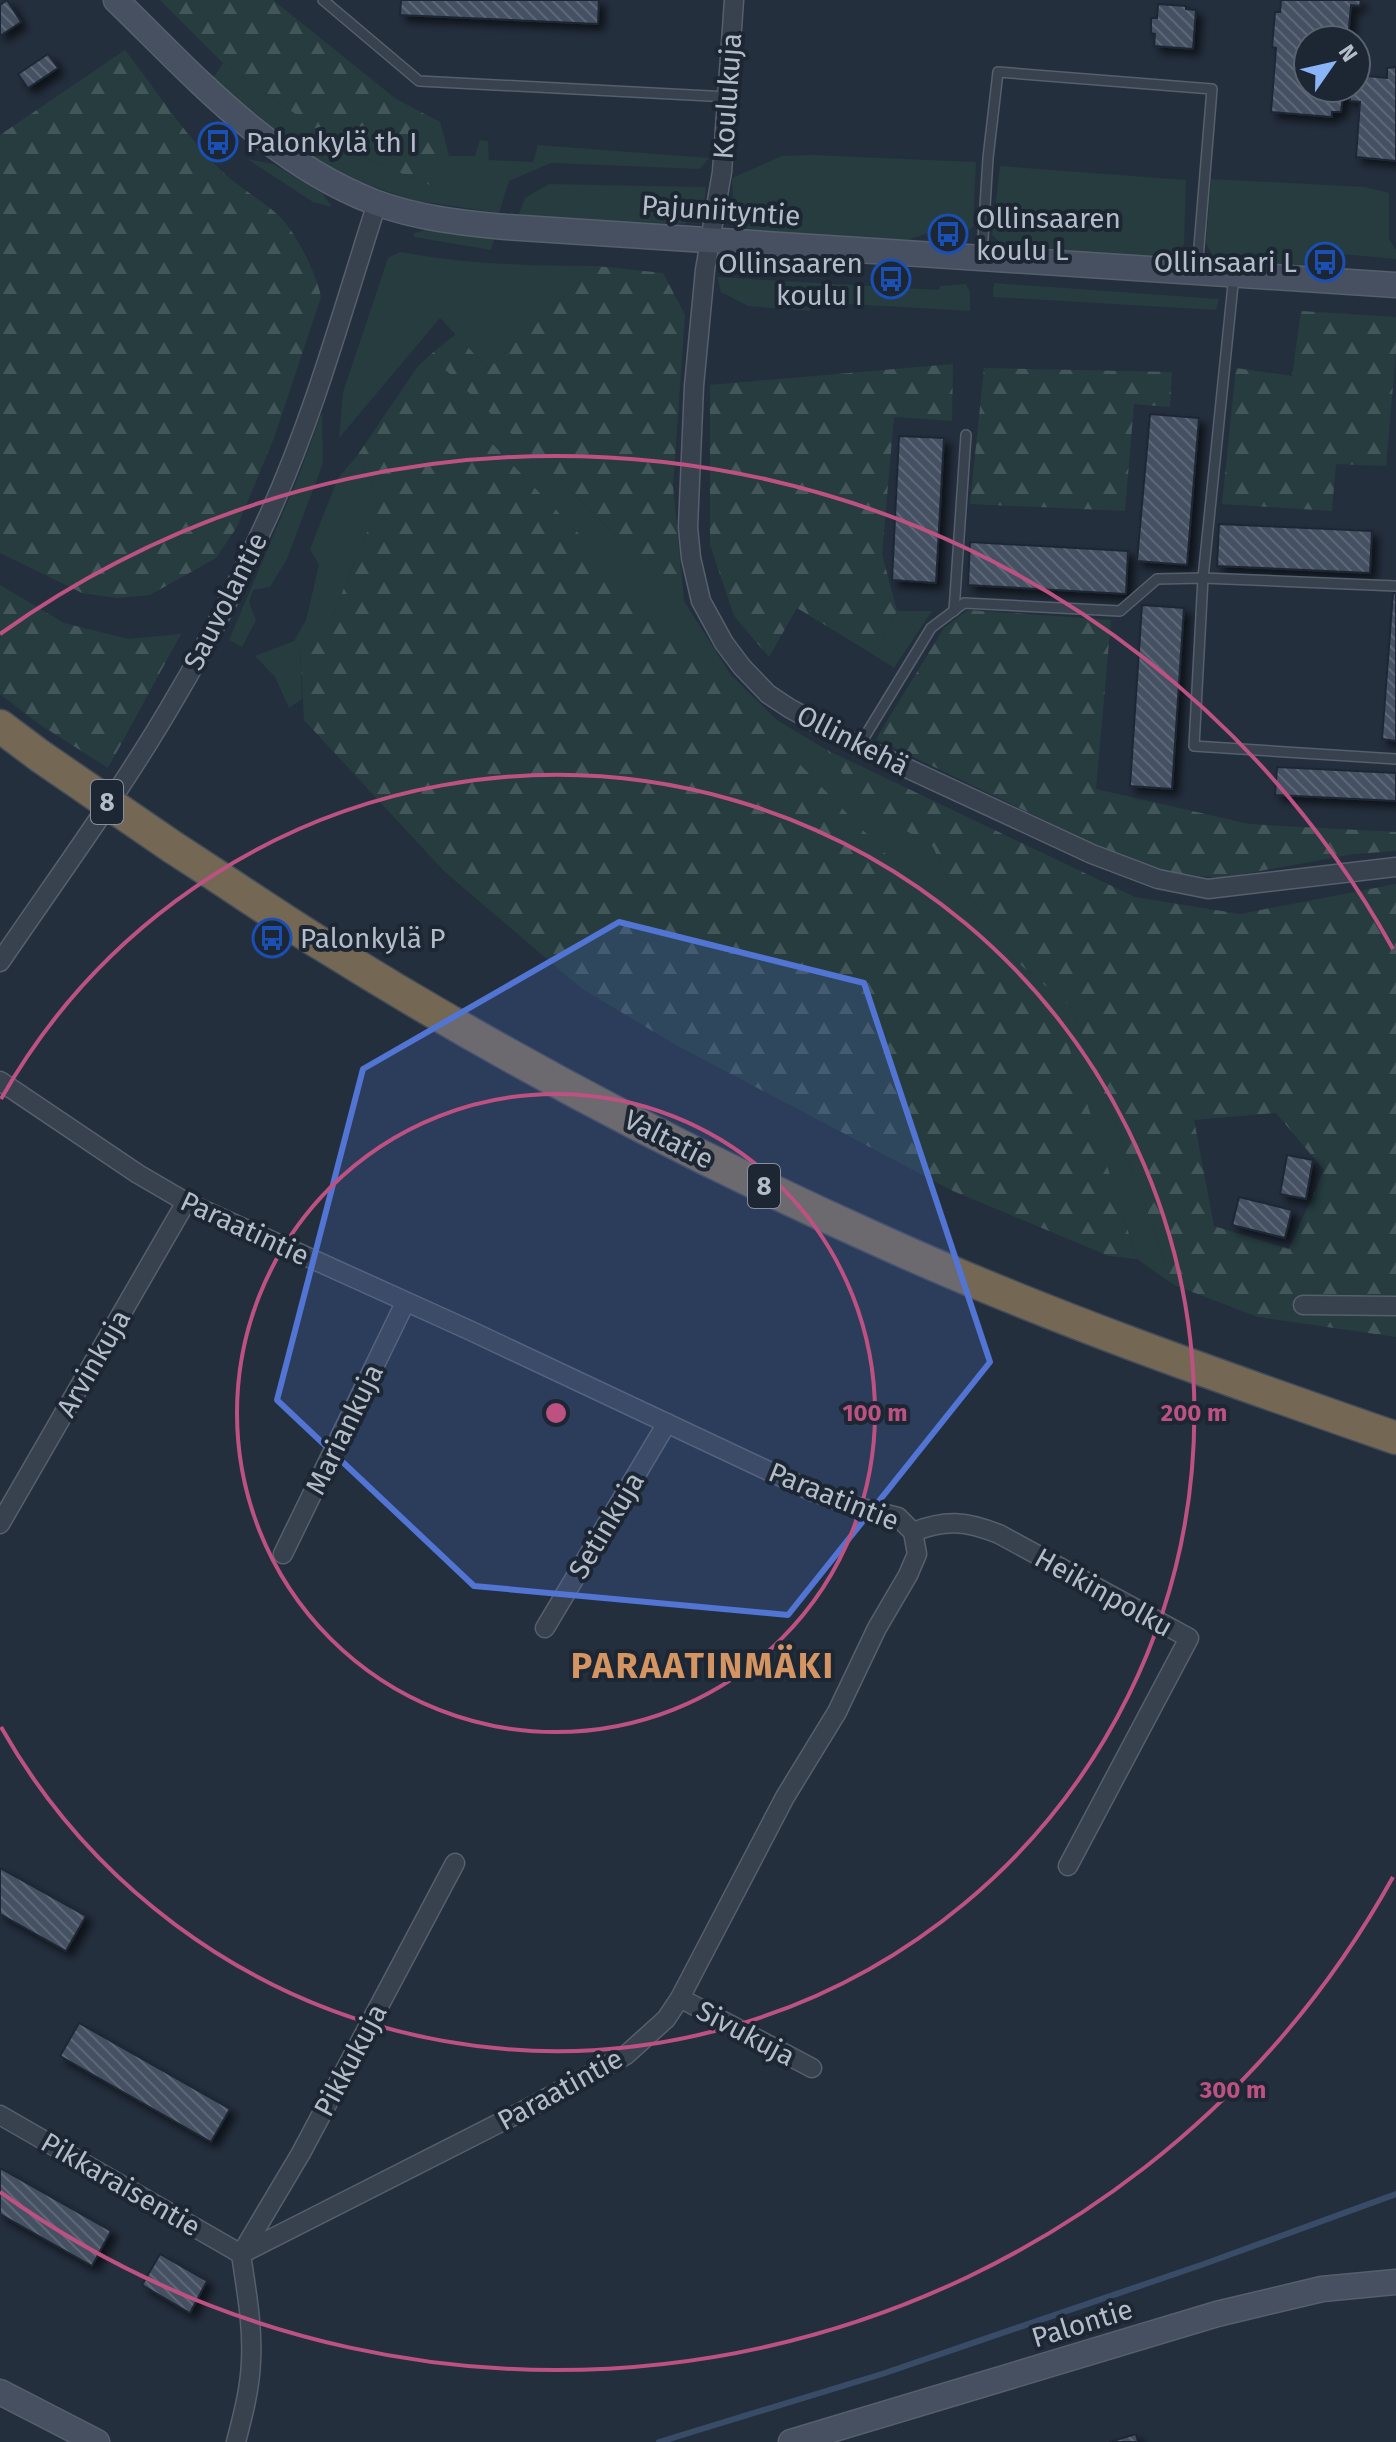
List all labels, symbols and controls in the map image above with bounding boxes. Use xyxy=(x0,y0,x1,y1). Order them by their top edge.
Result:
north arrow xyxy=(1292,24,1372,104)
street label: Koulukuja xyxy=(707,32,748,160)
text: N xyxy=(1333,39,1363,67)
bus stop icon: Palonkylä th I xyxy=(197,121,239,163)
place label: Palonkylä th I xyxy=(246,126,418,159)
street label: Pajuniityntie xyxy=(640,188,802,233)
place label: Ollinsaaren koulu L xyxy=(976,202,1121,267)
bus stop icon: Ollinsaaren koulu L xyxy=(927,213,969,255)
bus stop icon: Ollinsaari L xyxy=(1304,241,1346,283)
place label: Ollinsaari L xyxy=(1154,246,1297,279)
place label: Ollinsaaren koulu I xyxy=(718,247,863,312)
bus stop icon: Ollinsaaren koulu I xyxy=(870,258,912,300)
street label: Sauvolantie xyxy=(177,527,274,675)
street label: Ollinkehä xyxy=(791,698,914,783)
road number: 8 xyxy=(91,780,123,824)
bus stop icon: Palonkylä P xyxy=(251,917,293,959)
place label: Palonkylä P xyxy=(300,922,446,955)
street label: Valtatie xyxy=(619,1103,719,1176)
road number: 8 xyxy=(748,1164,780,1208)
street label: Paraatintie xyxy=(175,1184,314,1273)
street label: Arvinkuja xyxy=(50,1304,137,1423)
street label: Mariankuja xyxy=(299,1359,390,1500)
centre of rings xyxy=(542,1399,570,1427)
text: 100 m xyxy=(842,1399,908,1427)
text: 200 m xyxy=(1161,1399,1227,1427)
street label: Paraatintie xyxy=(764,1455,904,1538)
street label: Setinkuja xyxy=(562,1466,651,1585)
street label: Heikinpolku xyxy=(1029,1541,1178,1644)
district label: PARAATINMÄKI xyxy=(571,1644,835,1688)
street label: Sivukuja xyxy=(691,1994,801,2073)
street label: Pikkukuja xyxy=(307,1998,394,2122)
street label: Paraatintie xyxy=(492,2042,629,2137)
text: 300 m xyxy=(1199,2076,1266,2104)
street label: Pikkaraisentie xyxy=(35,2125,206,2243)
street label: Palontie xyxy=(1028,2293,1137,2354)

